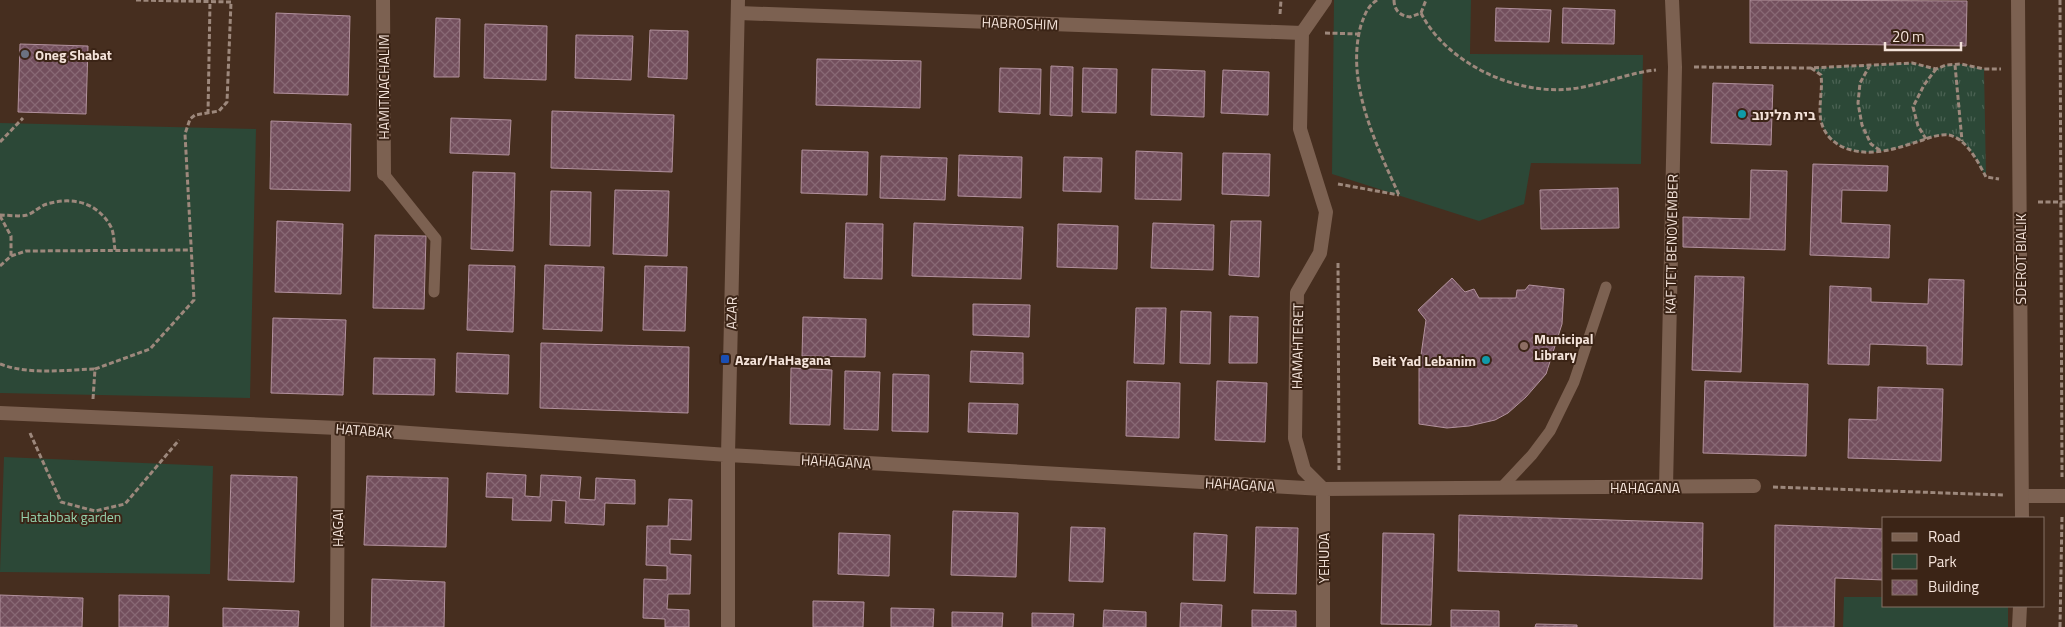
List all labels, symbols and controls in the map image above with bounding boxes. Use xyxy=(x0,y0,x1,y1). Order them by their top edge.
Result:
street label: HABROSHIM xyxy=(981,11,1059,35)
scale bar xyxy=(1885,20,1961,52)
text: 20 m xyxy=(1892,25,1925,48)
street label: HAMITNACHALIM xyxy=(373,34,394,140)
place label: Oneg Shabat xyxy=(35,44,112,65)
marker: Oneg Shabat xyxy=(19,48,31,60)
place label: בית מלינוב xyxy=(1752,104,1816,125)
marker: בית מלינוב xyxy=(1736,108,1748,120)
street label: KAF TET BENOVEMBER xyxy=(1659,174,1683,314)
street label: SDEROT BIALIK xyxy=(2010,214,2031,304)
street label: AZAR xyxy=(720,296,742,330)
street label: HAMAHTERET xyxy=(1286,302,1308,389)
place label: Municipal Library xyxy=(1534,328,1594,365)
marker: Municipal Library xyxy=(1518,340,1530,352)
place label: Azar/HaHagana xyxy=(735,349,831,370)
place label: Beit Yad Lebanim xyxy=(1372,350,1476,371)
marker: Azar/HaHagana xyxy=(719,353,731,365)
marker: Beit Yad Lebanim xyxy=(1480,354,1492,366)
street label: HATABAK xyxy=(335,418,393,442)
street label: HAHAGANA xyxy=(800,449,872,473)
street label: HAHAGANA xyxy=(1204,472,1276,496)
street label: HAHAGANA xyxy=(1610,477,1681,498)
park label: Hatabbak garden xyxy=(21,506,121,527)
street label: HAGAI xyxy=(327,509,348,547)
legend xyxy=(1882,517,2045,607)
text: Road xyxy=(1928,525,1960,548)
street label: YEHUDA xyxy=(1313,532,1334,583)
text: Park xyxy=(1928,550,1957,573)
text: Building xyxy=(1928,575,1979,598)

